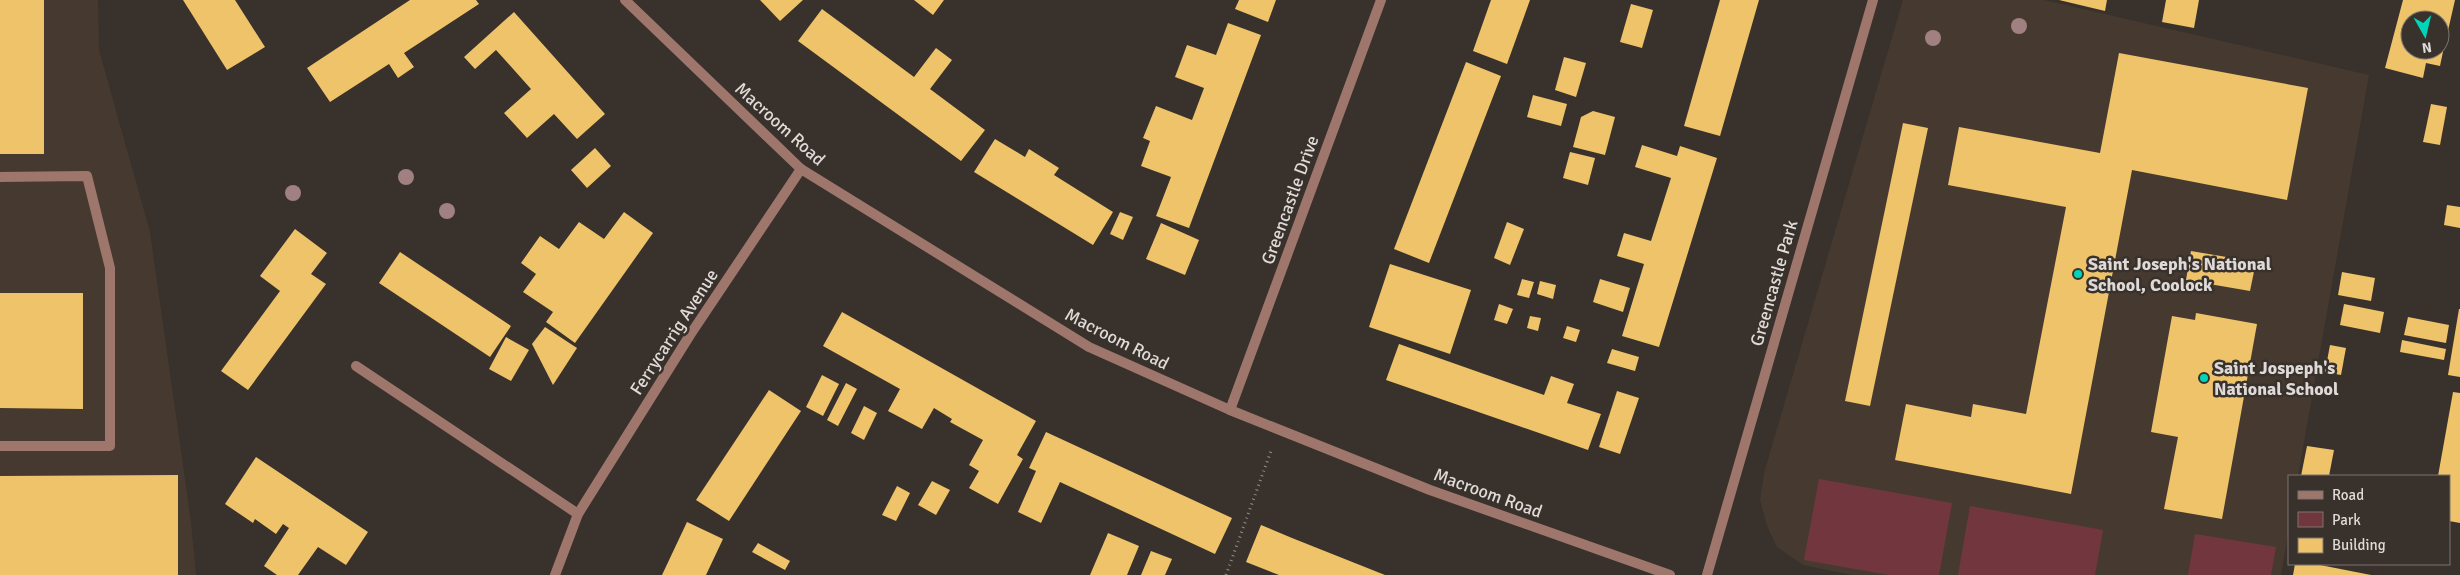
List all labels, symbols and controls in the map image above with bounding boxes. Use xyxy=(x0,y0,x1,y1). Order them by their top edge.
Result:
north arrow xyxy=(2400,10,2450,60)
text: N xyxy=(2421,38,2433,56)
street label: Macroom Road xyxy=(730,78,830,170)
street label: Greencastle Drive xyxy=(1256,132,1324,268)
street label: Greencastle Park xyxy=(1745,217,1803,349)
place label: Saint Joseph's National School, Coolock xyxy=(2088,253,2272,296)
street label: Ferrycarrig Avenue xyxy=(625,265,723,399)
marker: Saint Joseph's National School, Coolock xyxy=(2072,268,2084,280)
street label: Macroom Road xyxy=(1061,303,1173,375)
place label: Saint Jospeph's National School xyxy=(2214,357,2339,400)
marker: Saint Jospeph's National School xyxy=(2198,372,2210,384)
street label: Macroom Road xyxy=(1431,463,1545,523)
legend xyxy=(2288,475,2450,565)
text: Road xyxy=(2332,486,2364,504)
text: Park xyxy=(2332,511,2361,529)
text: Building xyxy=(2332,536,2386,554)

